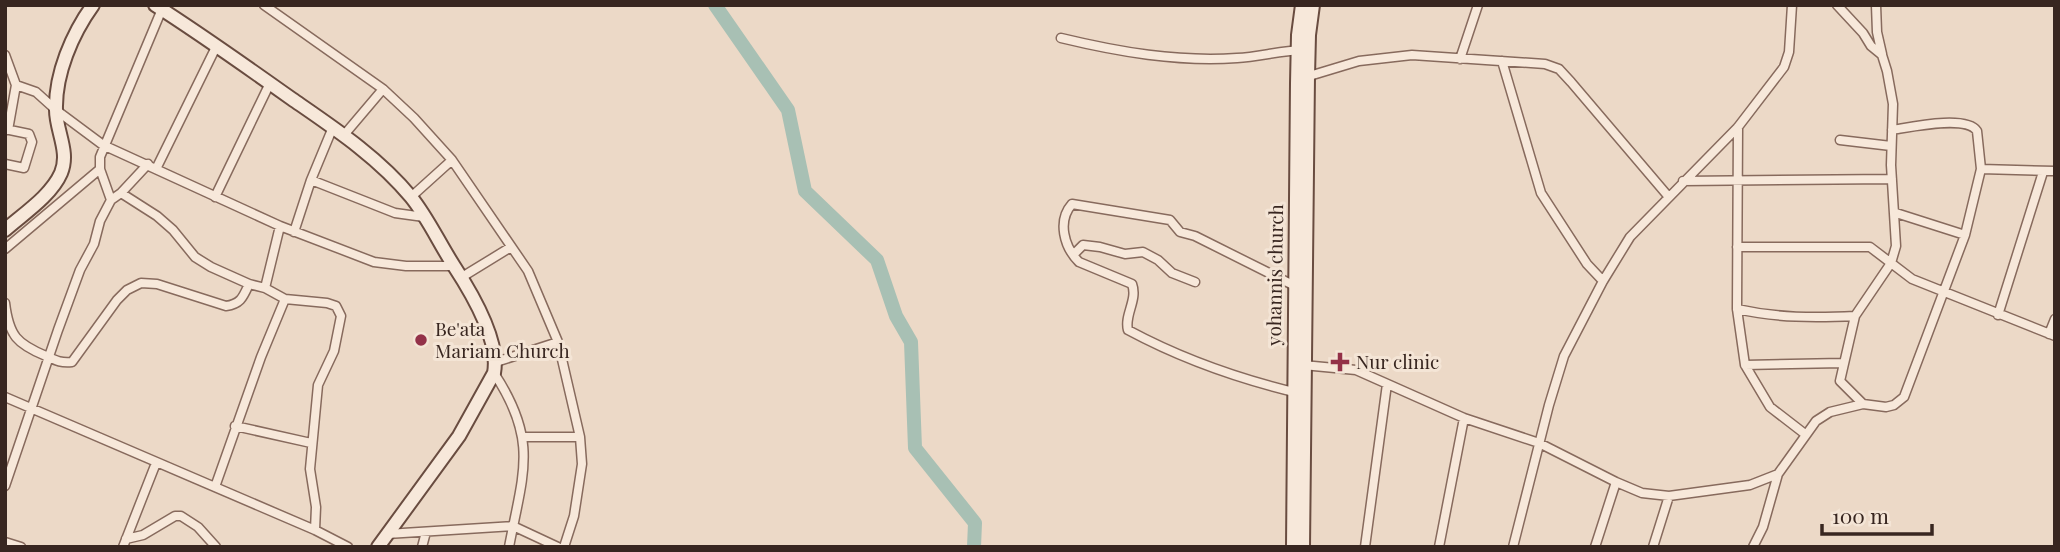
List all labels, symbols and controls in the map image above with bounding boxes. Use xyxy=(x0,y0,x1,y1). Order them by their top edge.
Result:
street label: yohannis church xyxy=(1260,204,1288,347)
place label: Be'ata Mariam Church xyxy=(435,315,570,363)
marker: Be'ata Mariam Church xyxy=(413,332,429,348)
place label: Nur clinic xyxy=(1356,348,1439,374)
marker: Nur clinic xyxy=(1330,352,1350,372)
scale bar xyxy=(1822,492,1932,536)
text: 100 m xyxy=(1832,501,1889,529)

